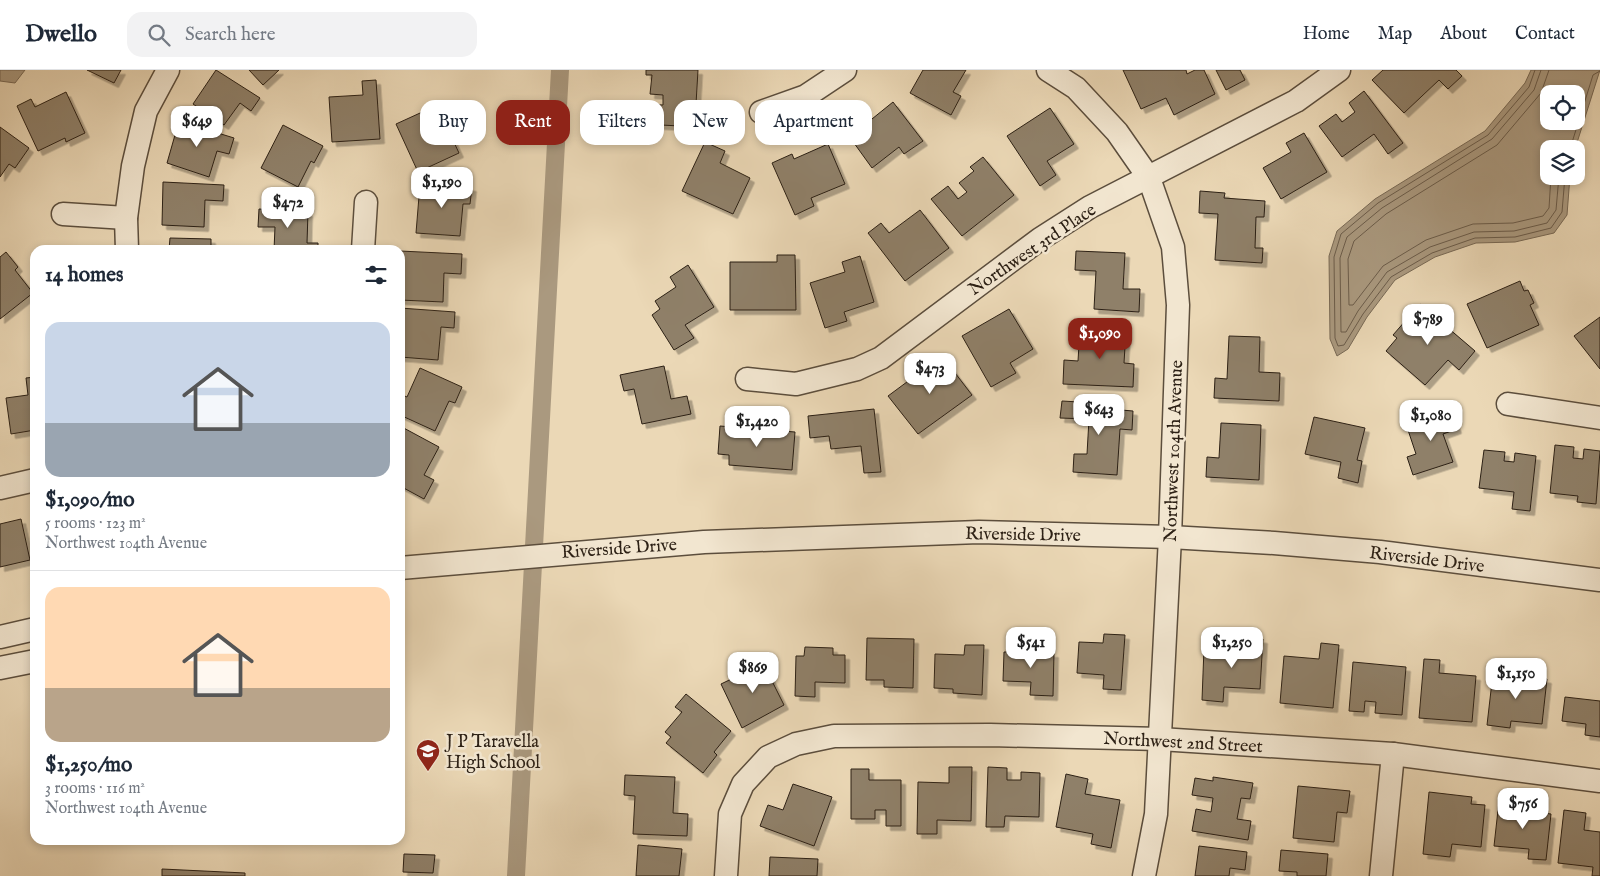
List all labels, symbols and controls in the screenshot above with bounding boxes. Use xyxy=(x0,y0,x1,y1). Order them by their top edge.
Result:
search box xyxy=(127,12,477,57)
text: Dwello xyxy=(25,19,97,50)
icon: search xyxy=(145,21,173,49)
text: Search here xyxy=(185,23,275,47)
text: Home xyxy=(1303,23,1350,46)
text: Map xyxy=(1378,23,1412,46)
text: About xyxy=(1440,23,1487,46)
text: Contact xyxy=(1515,23,1575,46)
map controls xyxy=(1540,85,1585,185)
button: locate xyxy=(1540,85,1585,130)
chip: Buy xyxy=(420,100,486,145)
chip: Rent xyxy=(496,100,570,145)
chip: Filters xyxy=(580,100,664,145)
chip: New xyxy=(674,100,745,145)
chip: Apartment xyxy=(755,100,872,145)
pin: $649 xyxy=(167,106,227,148)
text: $649 xyxy=(182,112,212,132)
button: layers xyxy=(1540,140,1585,185)
pin: $1,190 xyxy=(401,166,483,209)
text: $1,190 xyxy=(422,173,462,193)
pin: $472 xyxy=(258,186,318,229)
text: $472 xyxy=(272,193,304,213)
street label: Northwest 3rd Place xyxy=(965,199,1101,301)
icon: filters xyxy=(362,261,390,289)
text: 14 homes xyxy=(45,262,123,289)
pin: $789 xyxy=(1398,304,1458,346)
text: $789 xyxy=(1413,310,1443,330)
pin: $1,090 xyxy=(1059,318,1141,360)
text: $1,090 xyxy=(1079,324,1121,344)
pin: $473 xyxy=(900,352,960,395)
icon: home xyxy=(173,354,263,444)
text: $473 xyxy=(915,359,945,379)
street label: Northwest 104th Avenue xyxy=(1160,360,1189,543)
pin: $643 xyxy=(1069,394,1129,436)
text: $643 xyxy=(1084,400,1114,420)
pin: $1,080 xyxy=(1390,400,1472,442)
pin: $1,420 xyxy=(716,406,798,448)
text: $1,080 xyxy=(1410,406,1452,426)
text: $1,420 xyxy=(736,412,778,432)
text: $1,090/mo xyxy=(45,487,134,514)
text: 5 rooms · 123 m² xyxy=(45,514,146,534)
street label: Riverside Drive xyxy=(965,523,1081,548)
text: Northwest 104th Avenue xyxy=(45,534,207,554)
street label: Riverside Drive xyxy=(561,534,678,565)
street label: Riverside Drive xyxy=(1368,542,1486,579)
icon: home xyxy=(173,620,263,710)
pin: $541 xyxy=(1001,626,1061,669)
pin: $1,250 xyxy=(1191,626,1273,669)
text: $541 xyxy=(1017,633,1045,653)
text: $1,250 xyxy=(1212,633,1252,653)
pin: $869 xyxy=(723,652,783,694)
text: $869 xyxy=(739,658,767,678)
pin: $1,150 xyxy=(1475,658,1557,700)
text: $1,150 xyxy=(1497,664,1535,684)
street label: Northwest 2nd Street xyxy=(1103,728,1263,759)
place label: J P Taravella High School xyxy=(444,731,540,775)
school or university icon: J P Taravella High School xyxy=(415,738,441,772)
text: $1,250/mo xyxy=(45,752,132,779)
text: 3 rooms · 116 m² xyxy=(45,779,145,799)
pin: $756 xyxy=(1493,788,1553,830)
text: $756 xyxy=(1509,794,1537,814)
text: Northwest 104th Avenue xyxy=(45,799,207,819)

